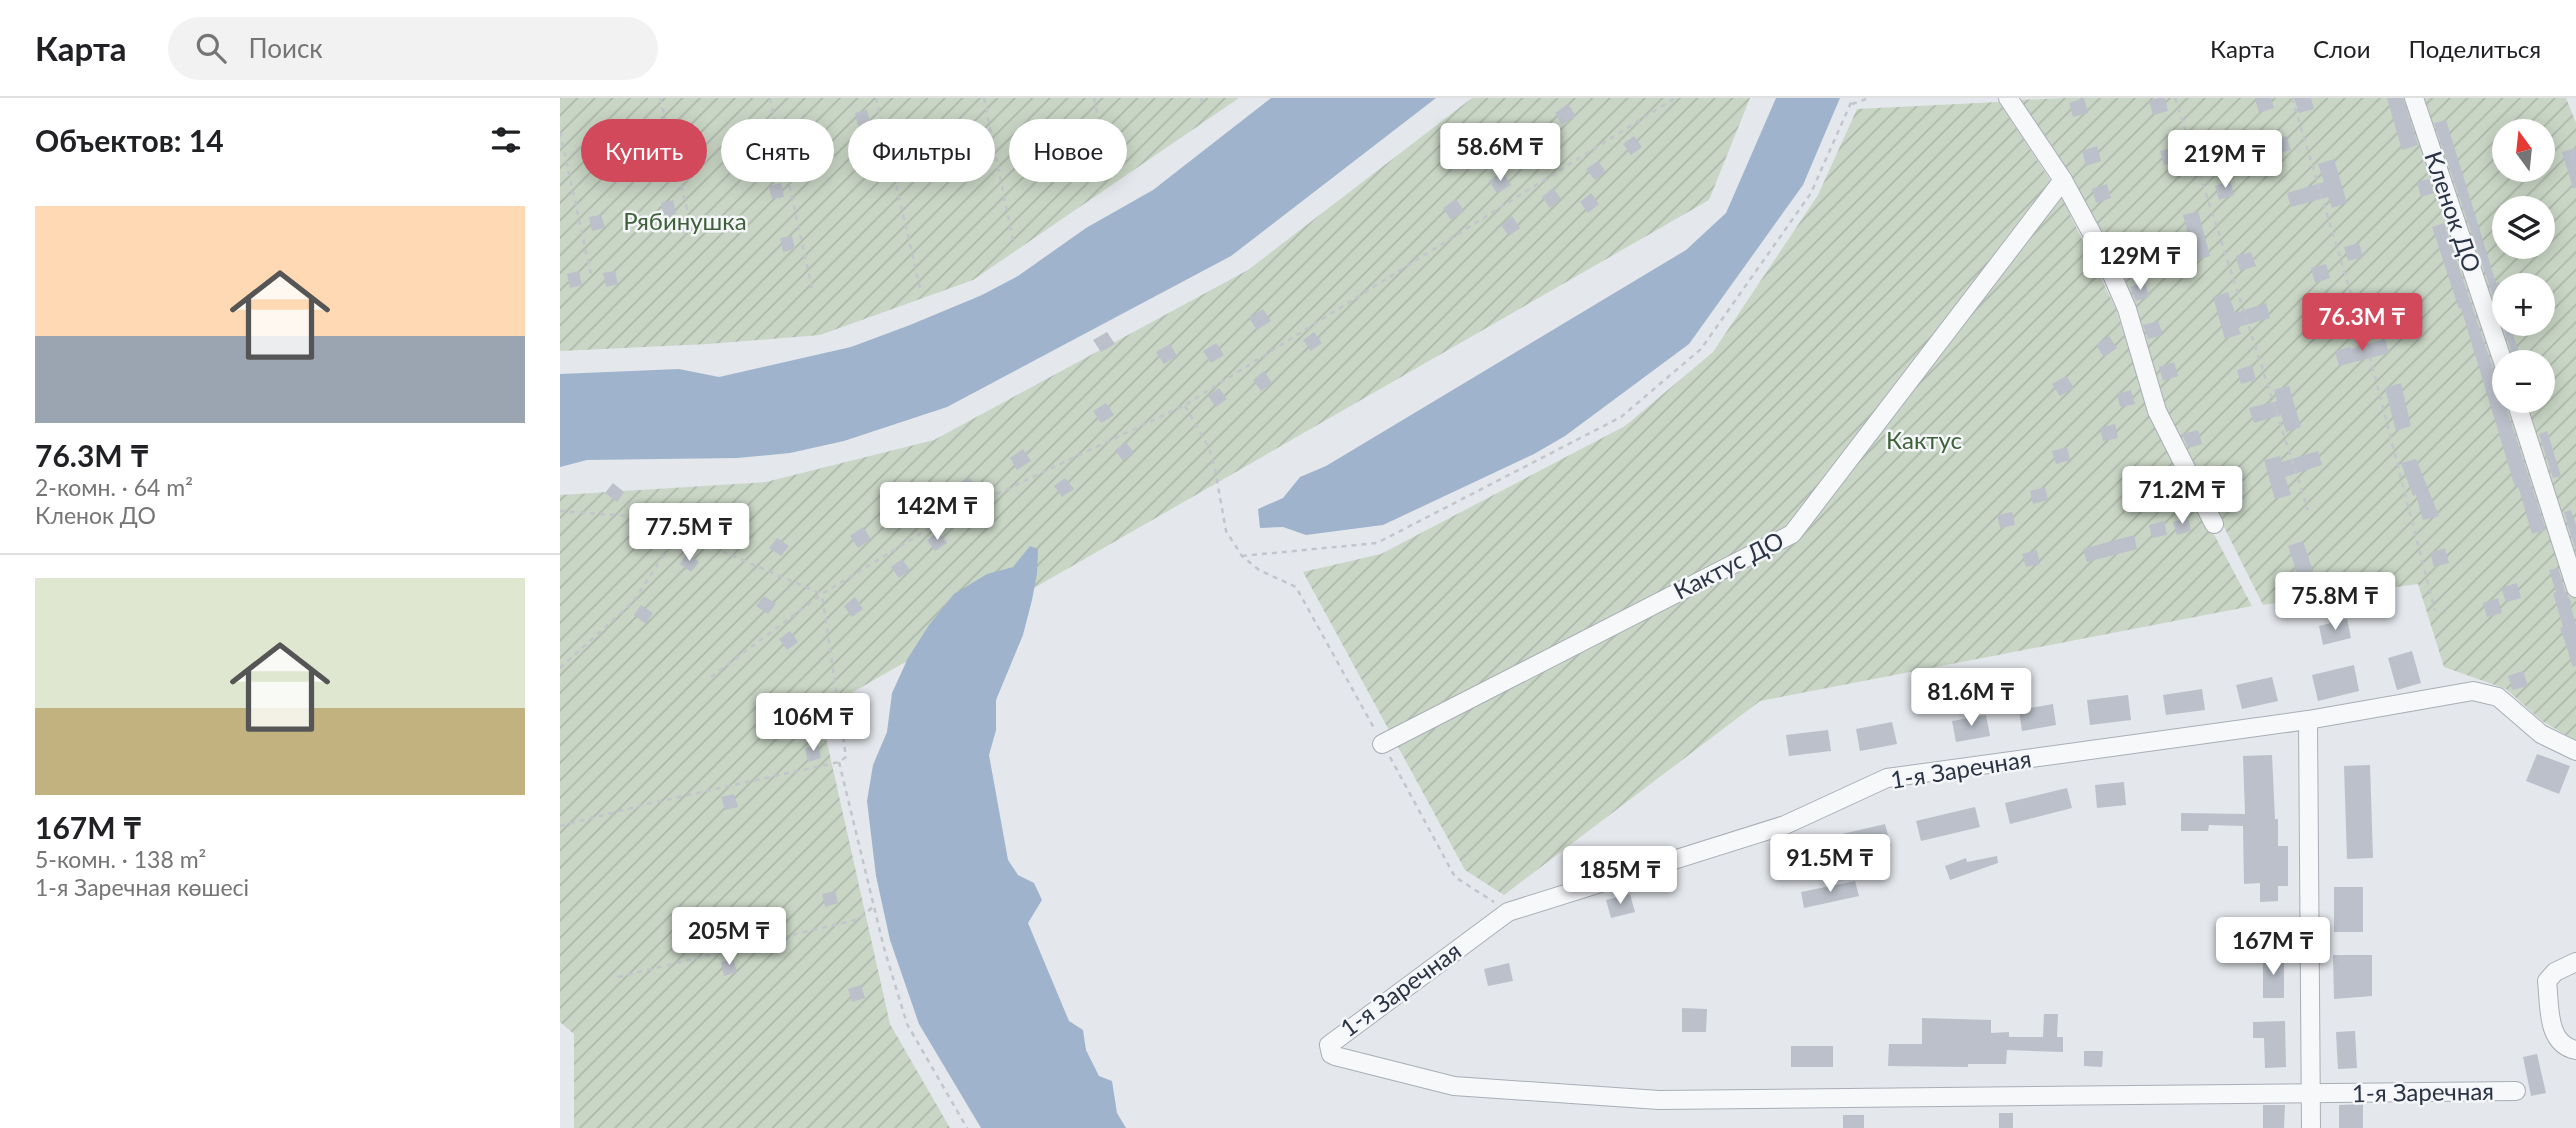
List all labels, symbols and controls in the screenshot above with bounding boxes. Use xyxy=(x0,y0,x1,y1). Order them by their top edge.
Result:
search box xyxy=(168,17,658,80)
text: Карта xyxy=(35,28,126,68)
icon: search xyxy=(192,29,230,67)
text: Поиск xyxy=(248,32,323,64)
text: Карта xyxy=(2210,34,2275,63)
text: Слои xyxy=(2313,34,2370,63)
text: Поделиться xyxy=(2408,34,2541,63)
chip: Купить xyxy=(581,119,707,182)
chip: Снять xyxy=(721,119,834,182)
chip: Фильтры xyxy=(848,119,995,182)
chip: Новое xyxy=(1009,119,1127,182)
north arrow xyxy=(2492,119,2555,182)
map controls xyxy=(2492,119,2555,413)
icon: filters xyxy=(487,121,525,159)
text: Объектов: 14 xyxy=(35,122,224,158)
pin: 58.6M ₸ xyxy=(1435,123,1565,183)
pin: 219M ₸ xyxy=(2168,130,2282,190)
text: 58.6M ₸ xyxy=(1456,132,1544,160)
text: 219M ₸ xyxy=(2184,139,2266,167)
street label: Кленок ДО xyxy=(2419,147,2488,276)
button: layers xyxy=(2492,196,2555,259)
park label: Рябинушка xyxy=(623,206,747,235)
pin: 129M ₸ xyxy=(2083,232,2197,292)
text: 129M ₸ xyxy=(2099,241,2181,269)
icon: home xyxy=(217,252,343,378)
button: + xyxy=(2492,273,2555,336)
pin: 76.3M ₸ xyxy=(2297,294,2427,353)
text: 76.3M ₸ xyxy=(2318,302,2406,330)
button: − xyxy=(2492,350,2555,413)
park label: Кактус xyxy=(1886,425,1962,454)
text: 76.3M ₸ xyxy=(35,437,149,473)
pin: 71.2M ₸ xyxy=(2117,466,2247,526)
text: 2-комн. · 64 m² xyxy=(35,473,193,501)
text: 71.2M ₸ xyxy=(2138,475,2226,503)
pin: 142M ₸ xyxy=(880,482,994,542)
text: 142M ₸ xyxy=(896,491,978,519)
text: Кленок ДО xyxy=(35,501,156,529)
pin: 77.5M ₸ xyxy=(624,504,754,563)
text: 77.5M ₸ xyxy=(645,512,733,540)
street label: Кактус ДО xyxy=(1668,525,1788,605)
pin: 75.8M ₸ xyxy=(2270,573,2400,632)
text: 75.8M ₸ xyxy=(2291,581,2379,609)
icon: home xyxy=(217,624,343,750)
pin: 81.6M ₸ xyxy=(1906,668,2036,728)
text: 81.6M ₸ xyxy=(1927,677,2015,705)
pin: 106M ₸ xyxy=(756,694,870,753)
text: 106M ₸ xyxy=(772,702,854,730)
street label: 1-я Заречная xyxy=(1888,743,2033,794)
text: 167M ₸ xyxy=(35,809,142,845)
pin: 91.5M ₸ xyxy=(1765,834,1895,894)
text: 91.5M ₸ xyxy=(1786,843,1874,871)
text: 5-комн. · 138 m² xyxy=(35,845,206,873)
pin: 185M ₸ xyxy=(1563,846,1677,906)
text: 185M ₸ xyxy=(1579,855,1661,883)
text: 1-я Заречная көшесі xyxy=(35,873,249,901)
pin: 205M ₸ xyxy=(672,908,786,967)
text: 205M ₸ xyxy=(688,916,770,944)
pin: 167M ₸ xyxy=(2216,918,2330,977)
text: 167M ₸ xyxy=(2232,926,2314,954)
street label: 1-я Заречная xyxy=(1334,935,1466,1042)
street label: 1-я Заречная xyxy=(2352,1076,2494,1107)

